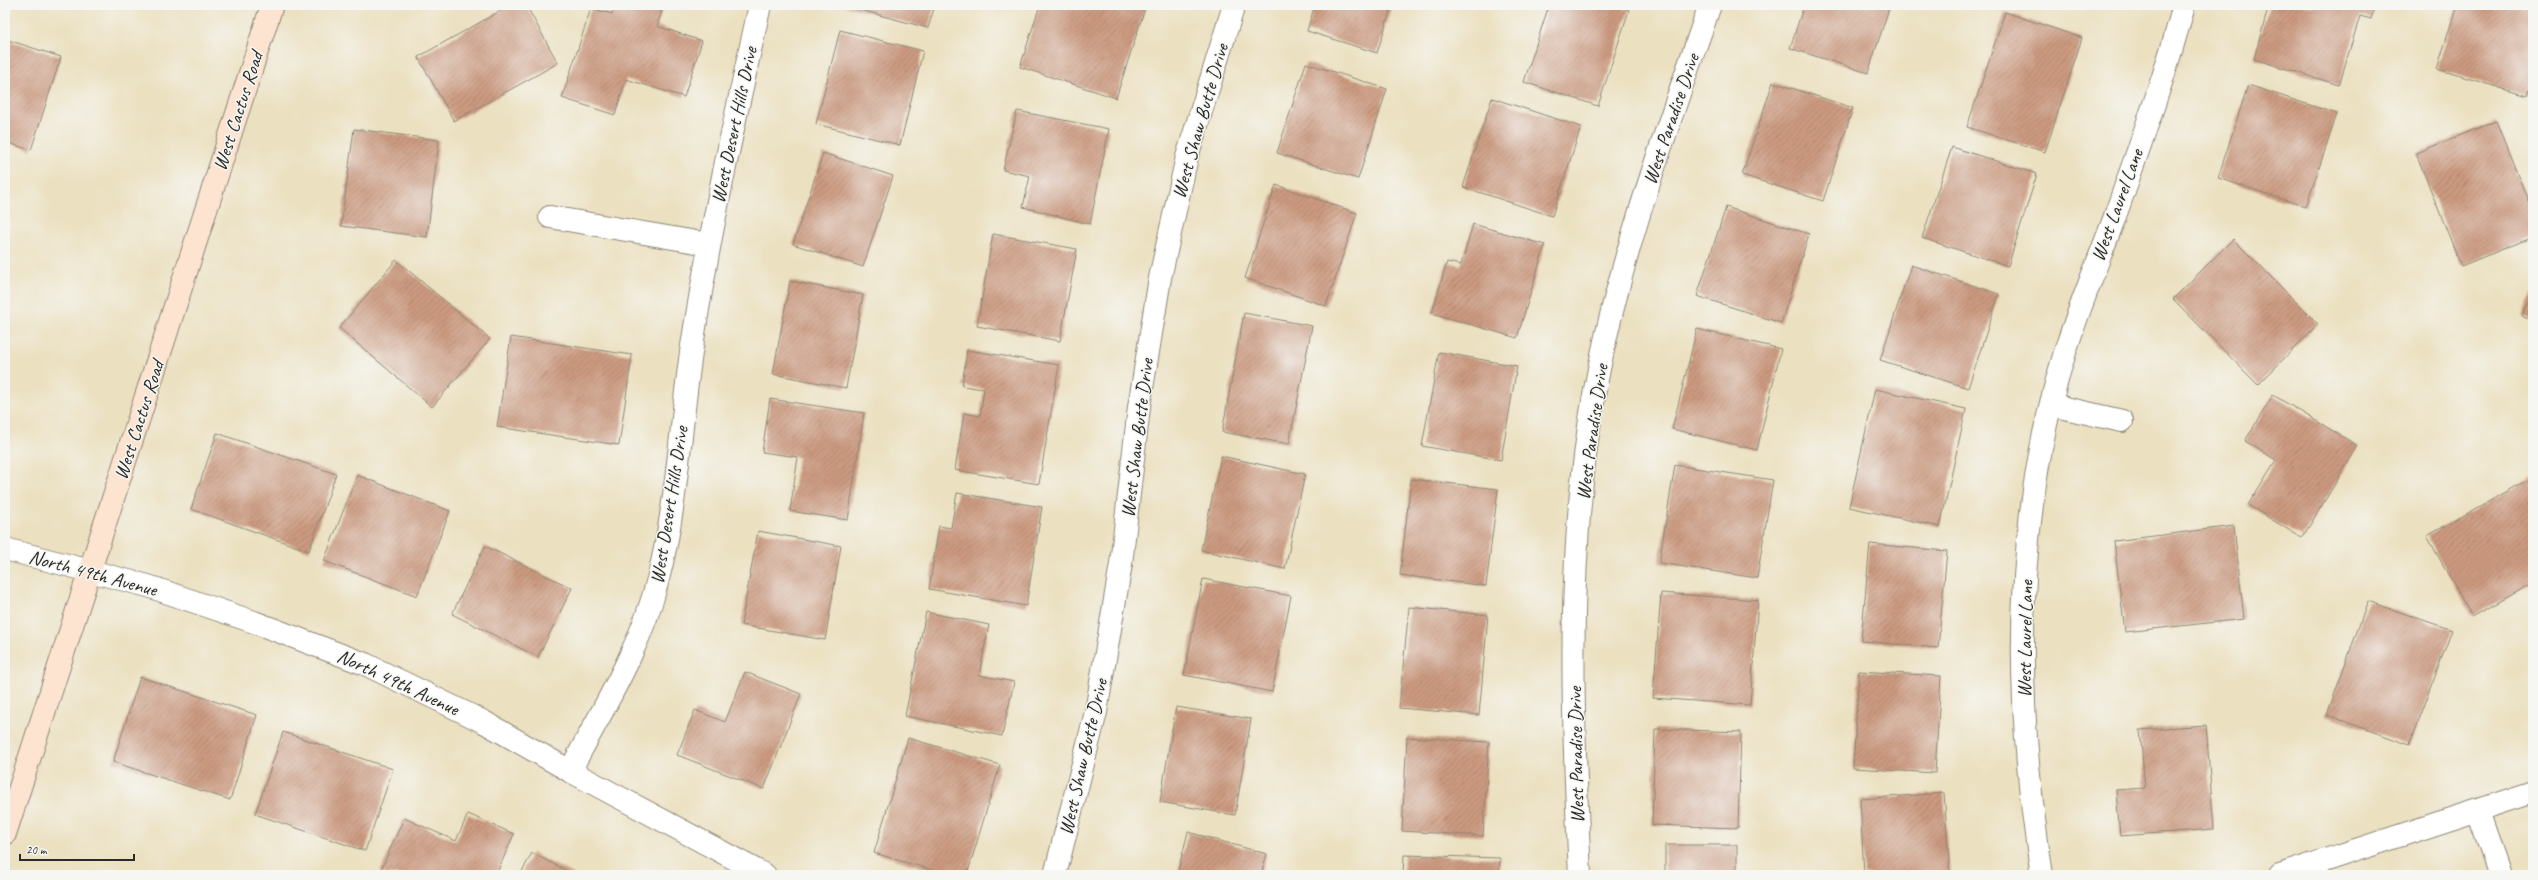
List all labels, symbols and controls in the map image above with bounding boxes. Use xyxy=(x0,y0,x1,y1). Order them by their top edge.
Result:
street label: West Shaw Butte Drive xyxy=(1166,39,1234,201)
street label: West Desert Hills Drive xyxy=(705,43,763,205)
street label: West Cactus Road xyxy=(207,45,270,174)
street label: West Paradise Drive xyxy=(1637,49,1706,188)
street label: West Laurel Lane xyxy=(2085,144,2149,264)
street label: West Cactus Road xyxy=(108,354,171,483)
street label: West Shaw Butte Drive xyxy=(1115,356,1159,519)
street label: West Paradise Drive xyxy=(1570,361,1614,501)
street label: West Desert Hills Drive xyxy=(644,423,694,585)
street label: North 49th Avenue xyxy=(26,544,161,602)
street label: West Laurel Lane xyxy=(2011,579,2039,698)
street label: North 49th Avenue xyxy=(333,643,464,722)
street label: West Shaw Butte Drive xyxy=(1053,675,1113,837)
street label: West Paradise Drive xyxy=(1562,685,1590,823)
scale bar xyxy=(20,836,134,862)
text: 20 m xyxy=(26,842,48,858)

